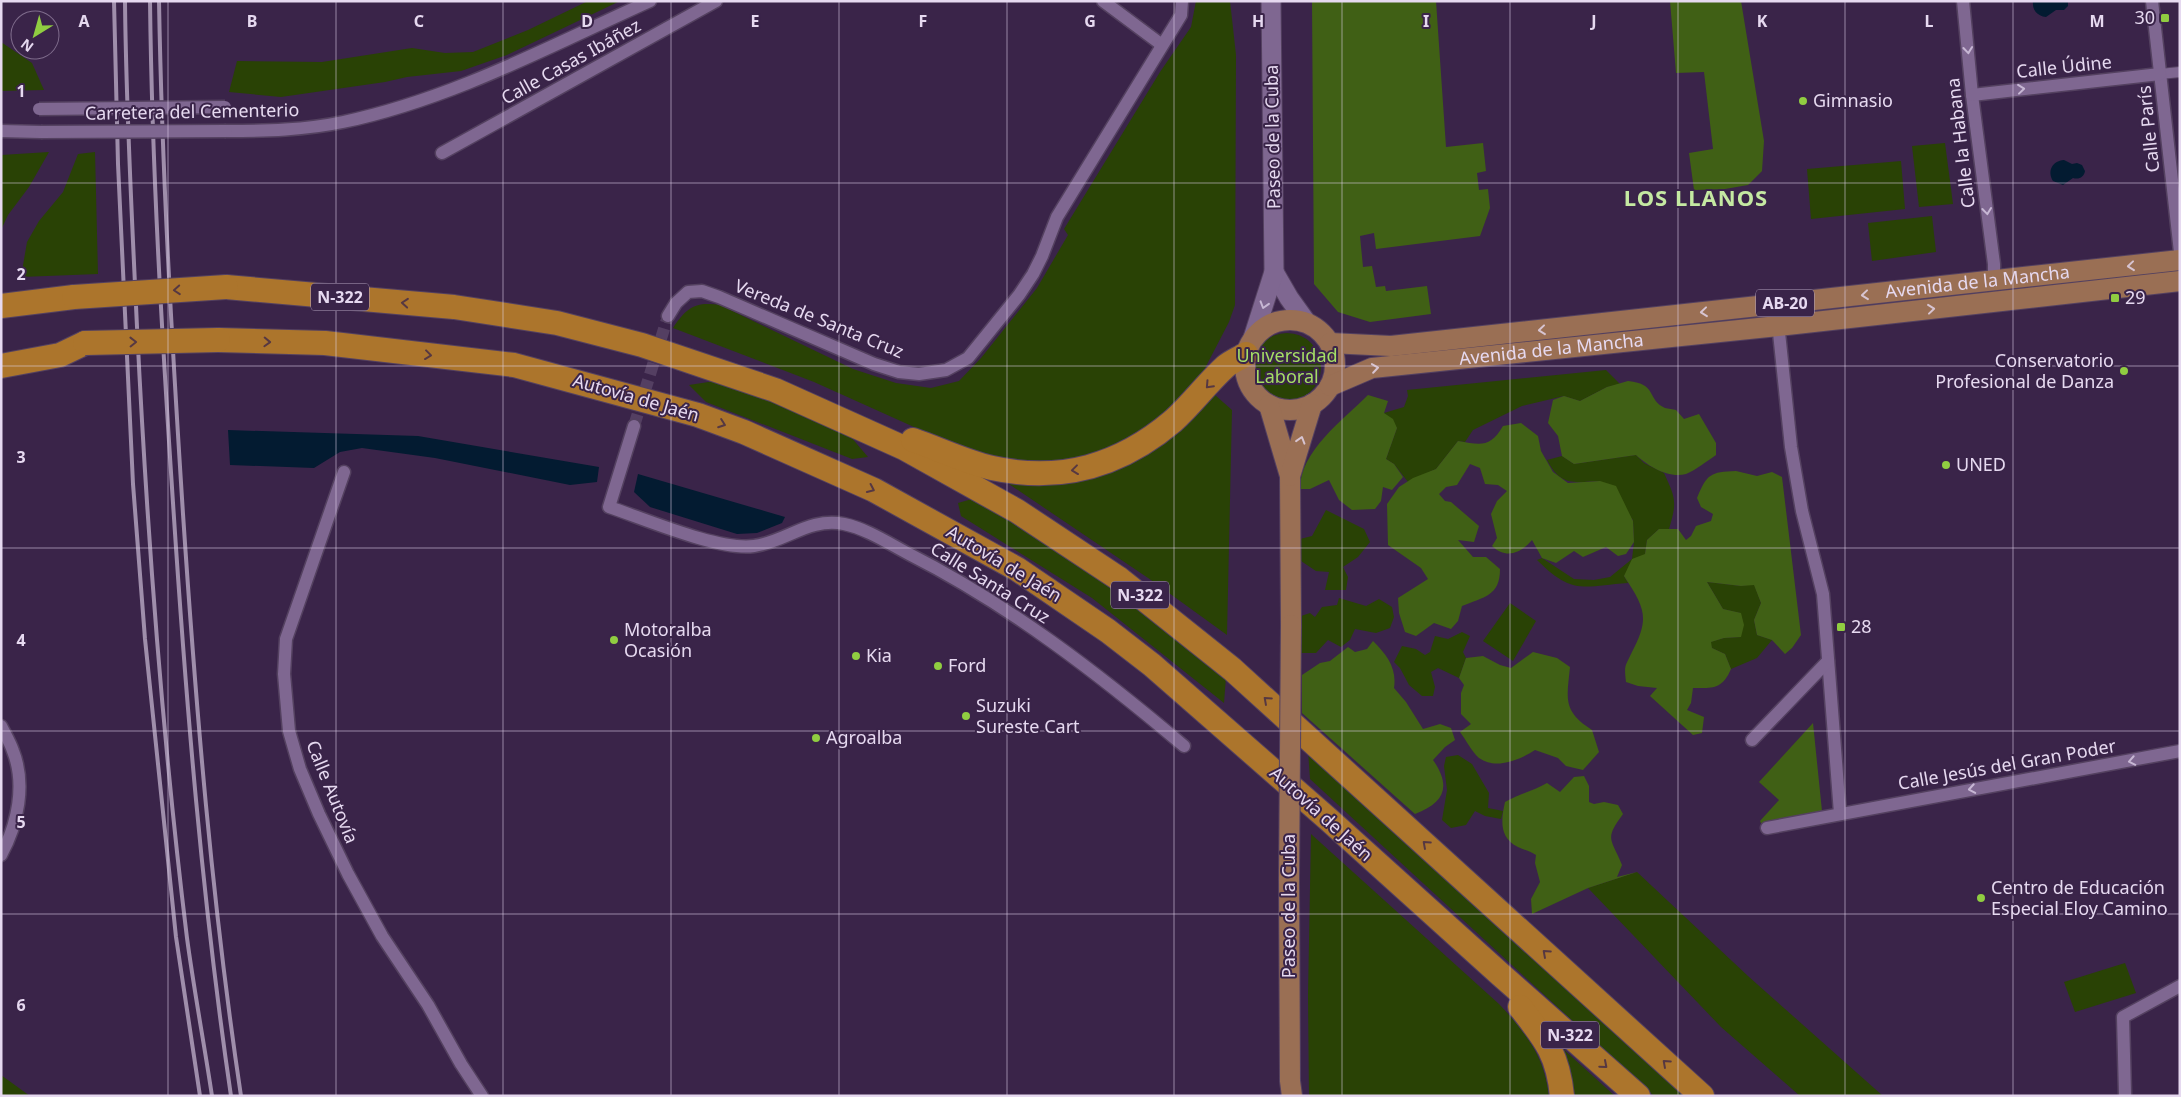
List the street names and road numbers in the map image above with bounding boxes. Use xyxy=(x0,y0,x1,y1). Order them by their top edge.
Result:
street label: Calle Casas Ibáñez xyxy=(497,13,645,109)
street label: Calle Údine xyxy=(2015,49,2113,83)
street label: Paseo de la Cuba xyxy=(1259,65,1285,209)
street label: Calle la Habana xyxy=(1940,77,1980,210)
street label: Calle París xyxy=(2132,84,2165,174)
street label: Carretera del Cementerio xyxy=(85,97,299,125)
street label: Avenida de la Mancha xyxy=(1884,259,2071,303)
street label: Vereda de Santa Cruz xyxy=(731,273,907,363)
road number: N-322 xyxy=(311,284,369,310)
road number: AB-20 xyxy=(1756,290,1814,316)
street label: Avenida de la Mancha xyxy=(1458,327,1645,370)
street label: Autovía de Jaén xyxy=(570,368,702,427)
street label: Autovía de Jaén xyxy=(942,519,1067,607)
street label: Calle Santa Cruz xyxy=(926,536,1055,628)
road number: N-322 xyxy=(1111,582,1169,608)
street label: Calle Jesús del Gran Poder xyxy=(1896,733,2118,795)
street label: Calle Autovía xyxy=(301,737,364,847)
street label: Autovía de Jaén xyxy=(1265,761,1378,866)
street label: Paseo de la Cuba xyxy=(1276,834,1300,978)
road number: N-322 xyxy=(1541,1022,1599,1048)

